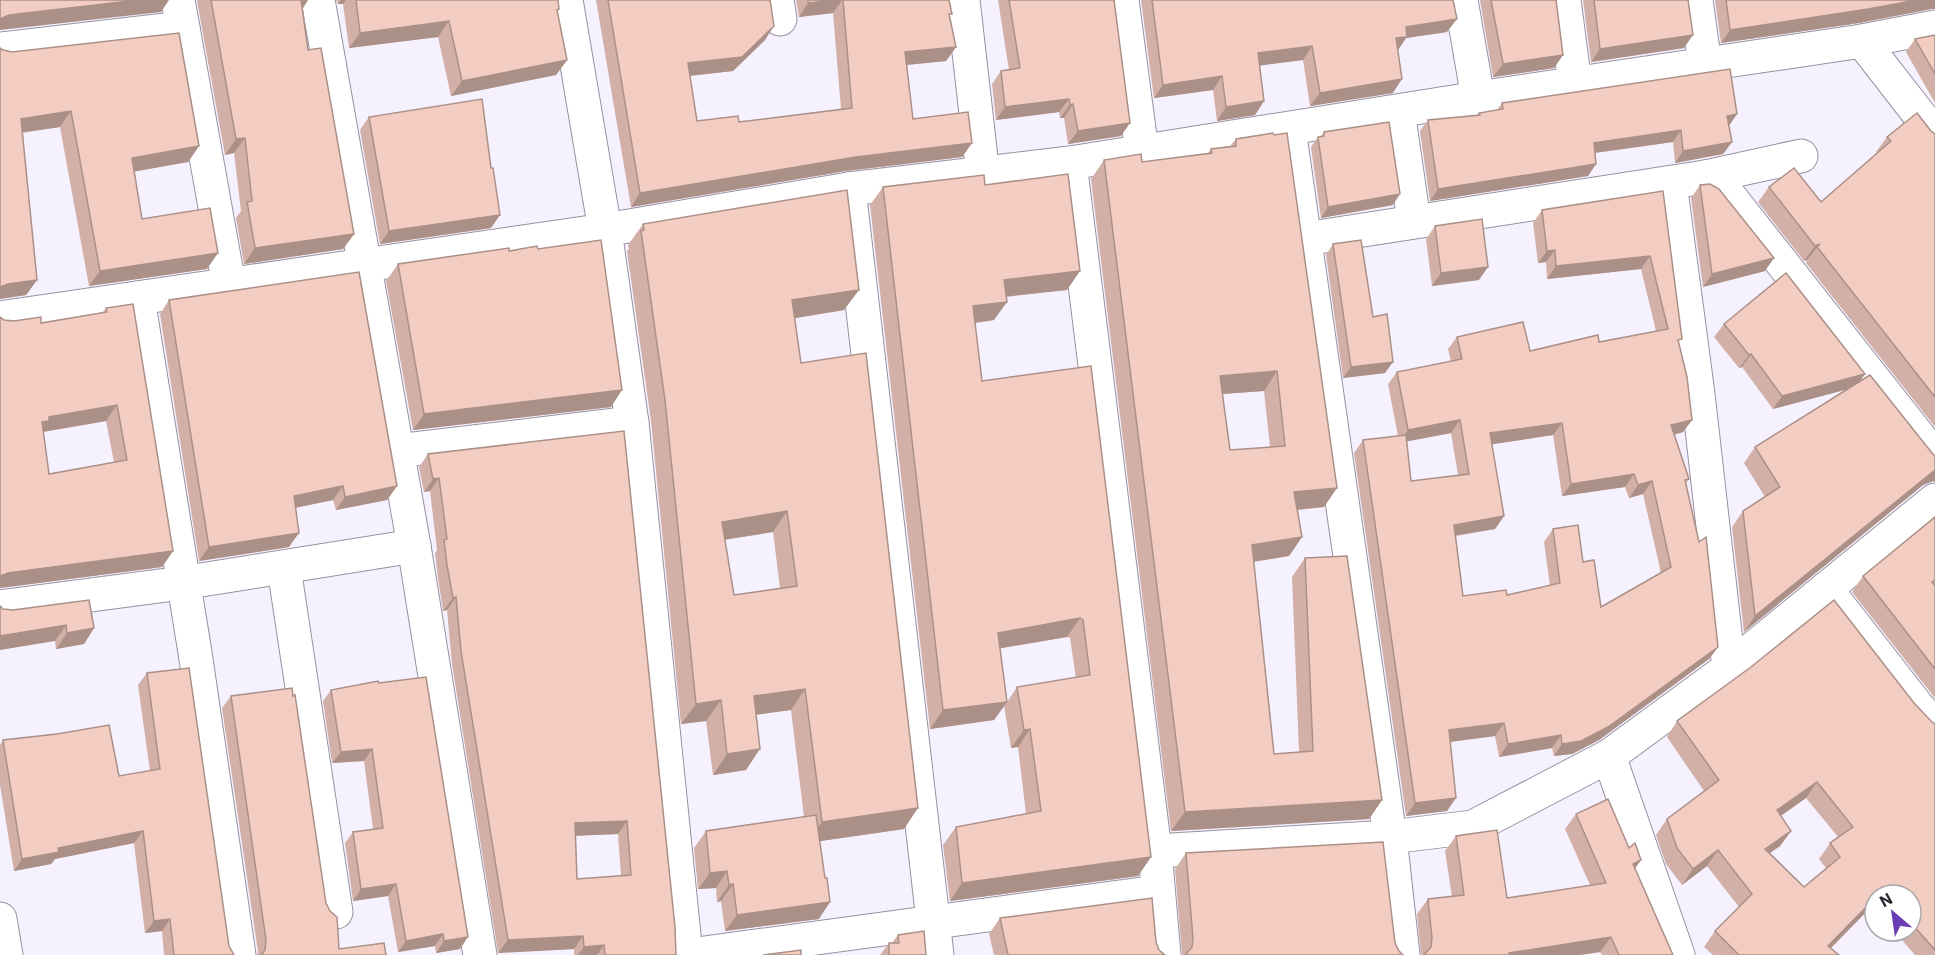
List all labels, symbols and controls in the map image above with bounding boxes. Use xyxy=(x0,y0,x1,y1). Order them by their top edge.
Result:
north arrow xyxy=(1863,883,1923,943)
text: N xyxy=(1876,889,1896,911)

